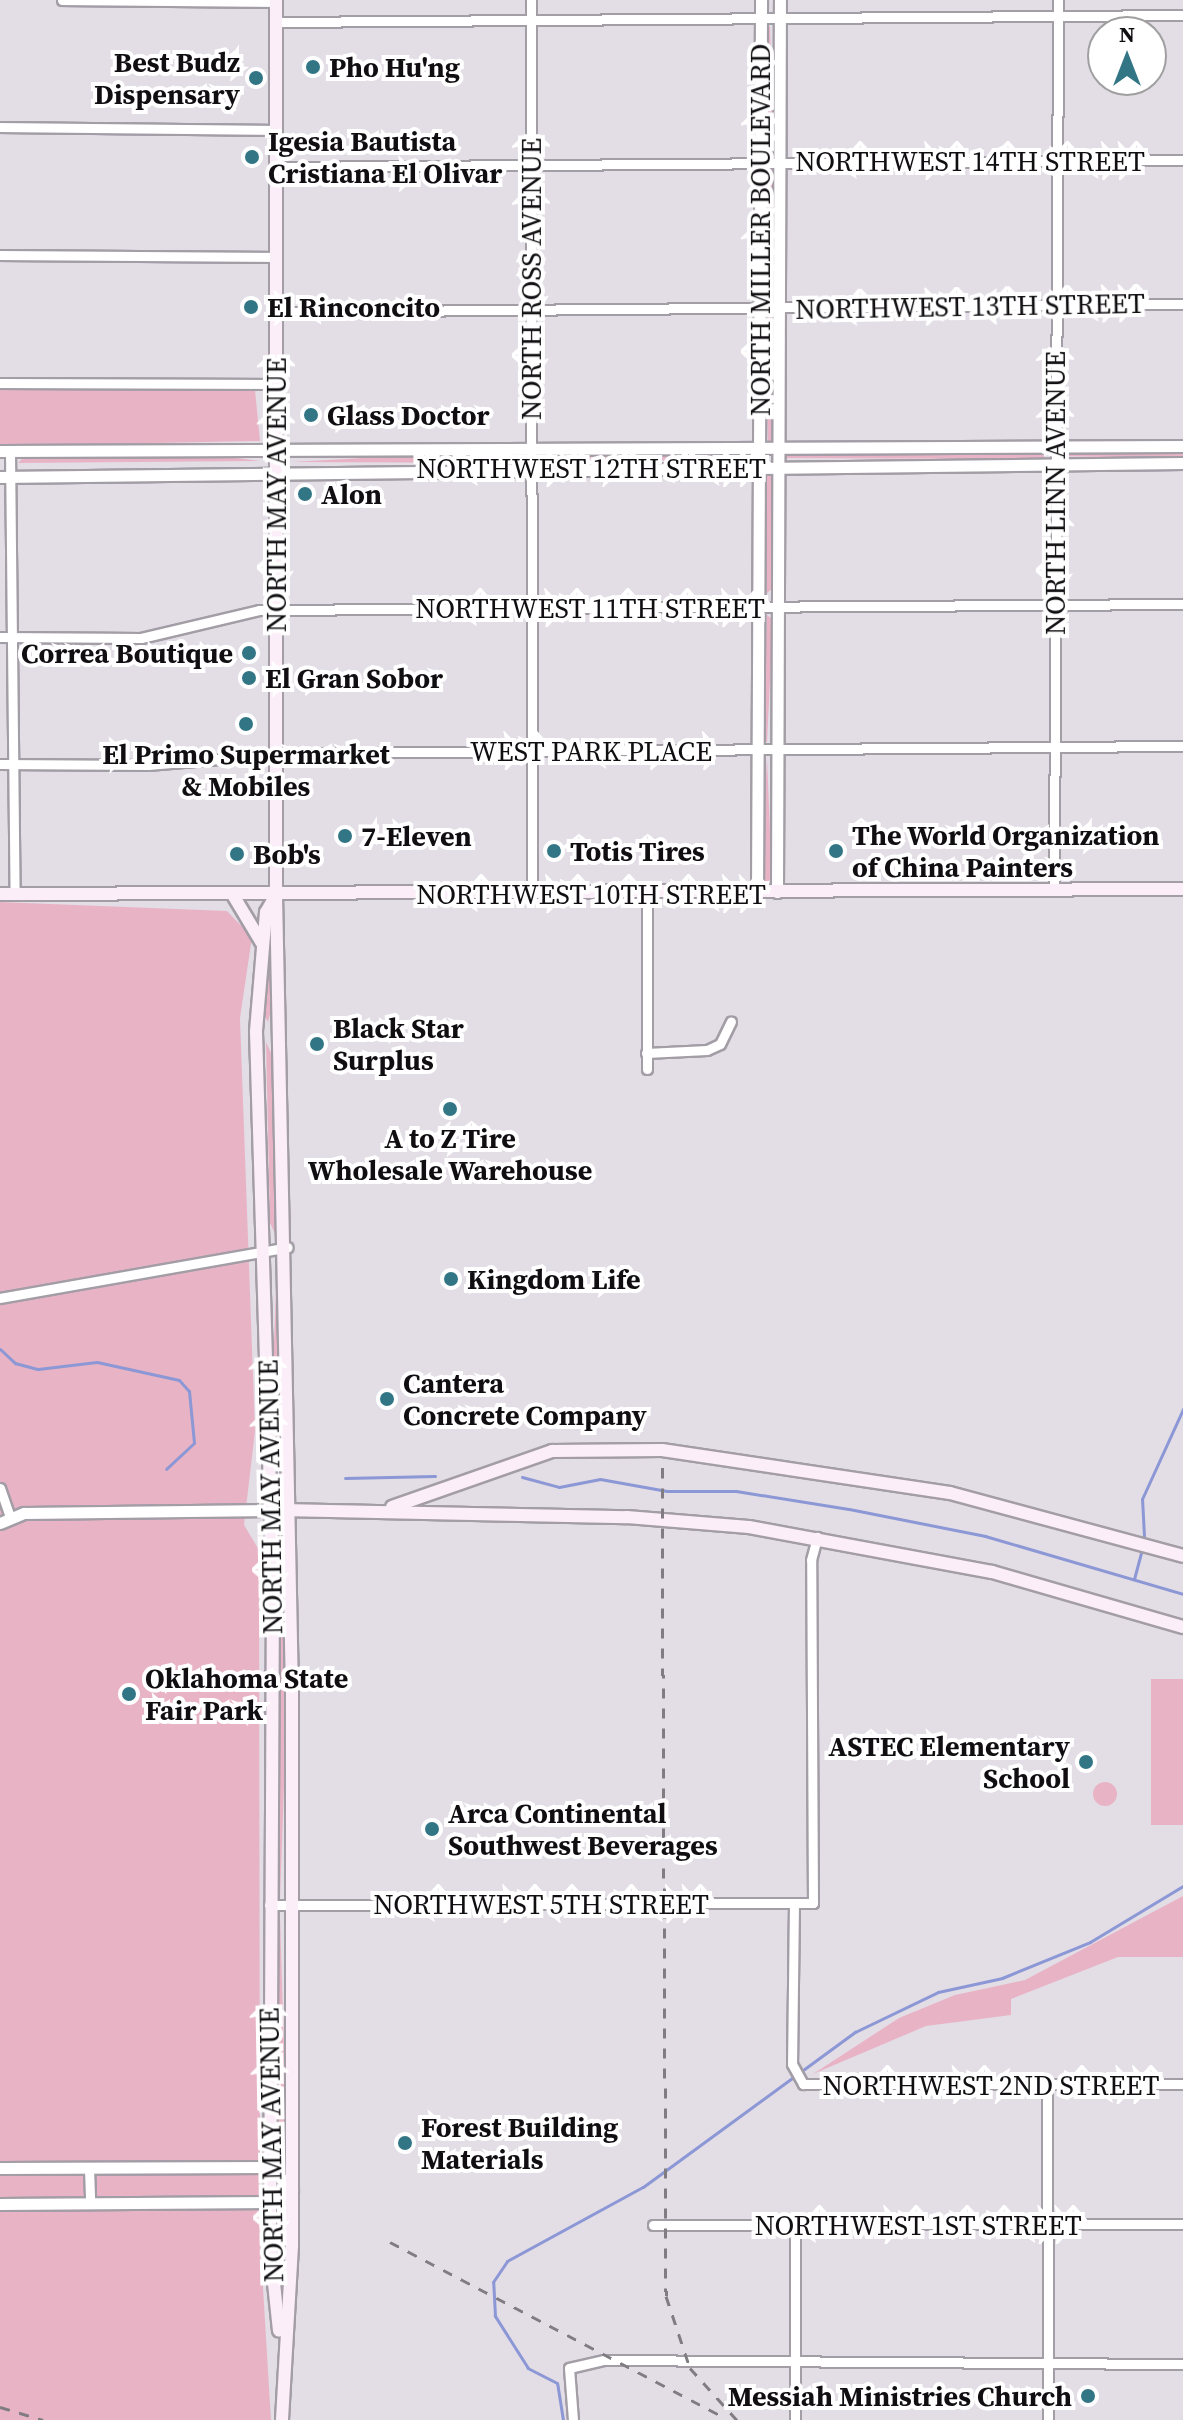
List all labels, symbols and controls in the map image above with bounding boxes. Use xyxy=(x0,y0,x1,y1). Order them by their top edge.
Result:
north arrow xyxy=(1087,16,1167,96)
text: N xyxy=(1119,19,1135,49)
street label: NORTH MILLER BOULEVARD xyxy=(743,44,777,416)
place label: Best Budz Dispensary xyxy=(94,45,240,111)
place label: Pho Hu'ng xyxy=(329,50,460,84)
marker: Pho Hu'ng xyxy=(304,58,322,76)
marker: Best Budz Dispensary xyxy=(247,69,265,87)
place label: Igesia Bautista Cristiana El Olivar xyxy=(268,124,502,190)
street label: NORTH ROSS AVENUE xyxy=(514,138,548,420)
street label: NORTHWEST 14TH STREET xyxy=(795,144,1145,178)
marker: Igesia Bautista Cristiana El Olivar xyxy=(243,148,261,166)
street label: NORTHWEST 13TH STREET xyxy=(795,286,1145,326)
place label: El Rinconcito xyxy=(267,290,440,324)
marker: El Rinconcito xyxy=(242,298,260,316)
street label: NORTH LINN AVENUE xyxy=(1038,351,1072,635)
street label: NORTH MAY AVENUE xyxy=(259,357,293,633)
place label: Glass Doctor xyxy=(327,398,489,432)
marker: Glass Doctor xyxy=(302,406,320,424)
street label: NORTHWEST 12TH STREET xyxy=(416,451,766,485)
place label: Alon xyxy=(321,477,382,511)
marker: Alon xyxy=(296,485,314,503)
street label: NORTHWEST 11TH STREET xyxy=(415,591,765,625)
place label: Correa Boutique xyxy=(21,636,233,670)
marker: Correa Boutique xyxy=(240,644,258,662)
place label: El Gran Sobor xyxy=(265,661,443,695)
marker: El Gran Sobor xyxy=(240,669,258,687)
marker: El Primo Supermarket & Mobiles xyxy=(237,715,255,733)
street label: WEST PARK PLACE xyxy=(470,734,712,768)
place label: El Primo Supermarket & Mobiles xyxy=(102,737,390,803)
place label: The World Organization of China Painters xyxy=(852,818,1160,884)
place label: 7-Eleven xyxy=(361,819,472,853)
marker: 7-Eleven xyxy=(336,827,354,845)
place label: Totis Tires xyxy=(570,834,705,868)
place label: Bob's xyxy=(253,837,321,871)
marker: Totis Tires xyxy=(545,842,563,860)
marker: The World Organization of China Painters xyxy=(827,842,845,860)
marker: Bob's xyxy=(228,845,246,863)
street label: NORTHWEST 10TH STREET xyxy=(416,877,766,911)
place label: Black Star Surplus xyxy=(333,1011,464,1077)
marker: Black Star Surplus xyxy=(308,1035,326,1053)
marker: A to Z Tire Wholesale Warehouse xyxy=(441,1100,459,1118)
place label: A to Z Tire Wholesale Warehouse xyxy=(307,1121,593,1187)
place label: Kingdom Life xyxy=(467,1262,641,1296)
marker: Kingdom Life xyxy=(442,1270,460,1288)
street label: NORTH MAY AVENUE xyxy=(251,1359,289,1635)
place label: Cantera Concrete Company xyxy=(403,1366,647,1432)
marker: Cantera Concrete Company xyxy=(378,1390,396,1408)
place label: Oklahoma State Fair Park xyxy=(145,1661,348,1727)
marker: Oklahoma State Fair Park xyxy=(120,1685,138,1703)
place label: ASTEC Elementary School xyxy=(828,1729,1070,1795)
marker: ASTEC Elementary School xyxy=(1077,1753,1095,1771)
place label: Arca Continental Southwest Beverages xyxy=(448,1796,718,1862)
marker: Arca Continental Southwest Beverages xyxy=(423,1820,441,1838)
street label: NORTHWEST 5TH STREET xyxy=(373,1887,709,1921)
street label: NORTH MAY AVENUE xyxy=(252,2007,290,2283)
street label: NORTHWEST 2ND STREET xyxy=(822,2068,1160,2102)
place label: Forest Building Materials xyxy=(421,2110,618,2176)
marker: Forest Building Materials xyxy=(396,2134,414,2152)
street label: NORTHWEST 1ST STREET xyxy=(754,2208,1082,2242)
place label: Messiah Ministries Church xyxy=(728,2379,1072,2413)
marker: Messiah Ministries Church xyxy=(1079,2387,1097,2405)

